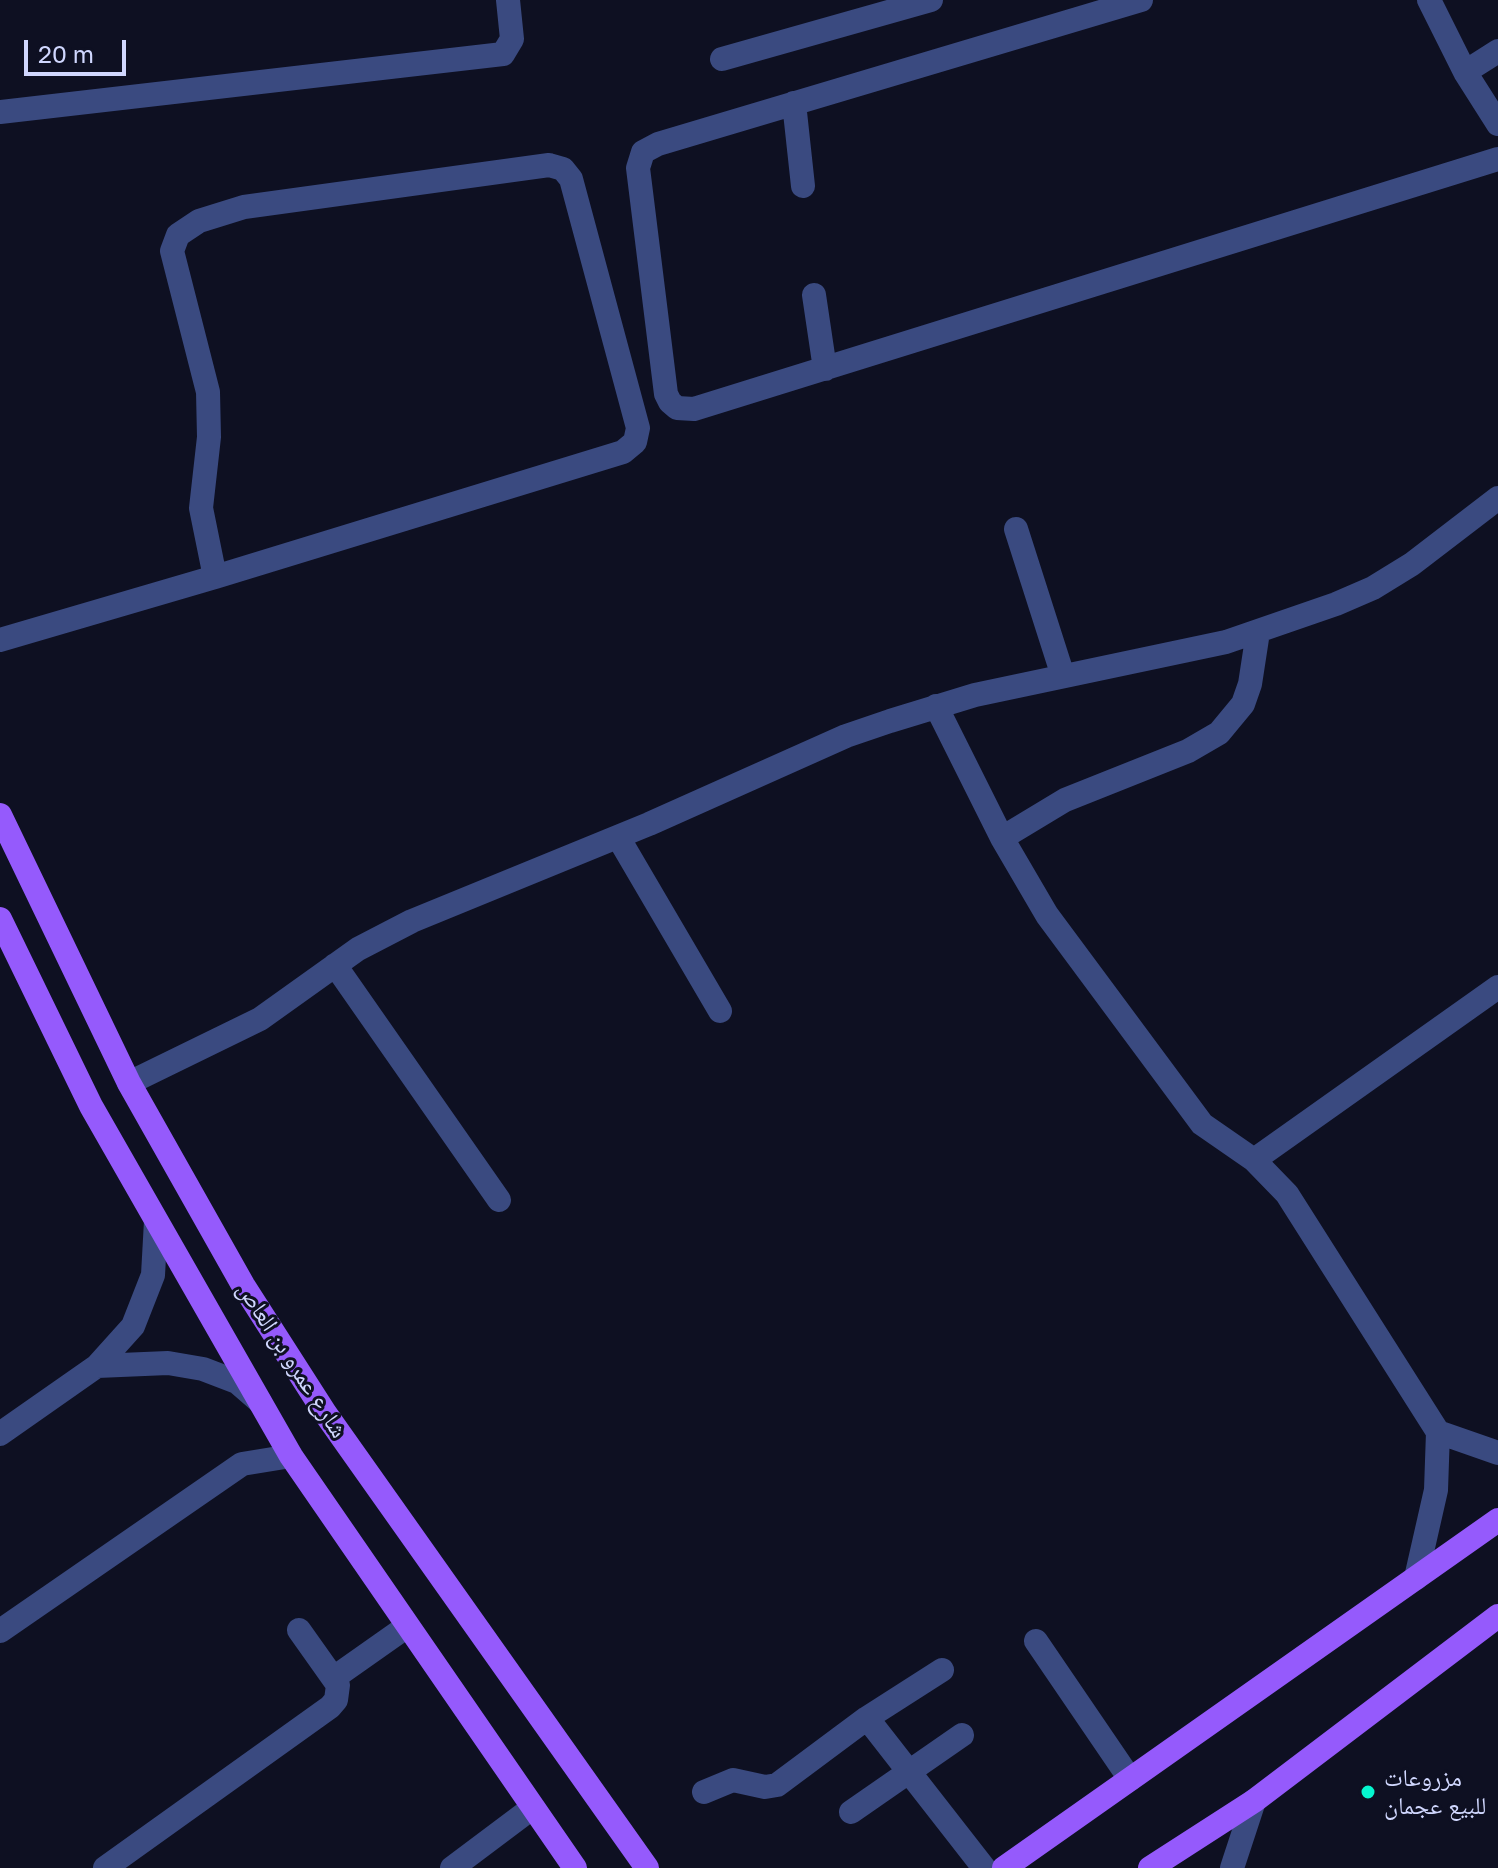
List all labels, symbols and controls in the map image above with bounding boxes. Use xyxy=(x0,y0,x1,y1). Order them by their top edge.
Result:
scale bar xyxy=(28,24,130,74)
text: 20 m xyxy=(38,39,94,68)
street label: شارع عمرو بن العاص xyxy=(231,1277,353,1443)
place label: مزروعات للبيع عجمان xyxy=(1384,1764,1486,1820)
marker: مزروعات للبيع عجمان xyxy=(1359,1783,1377,1801)

